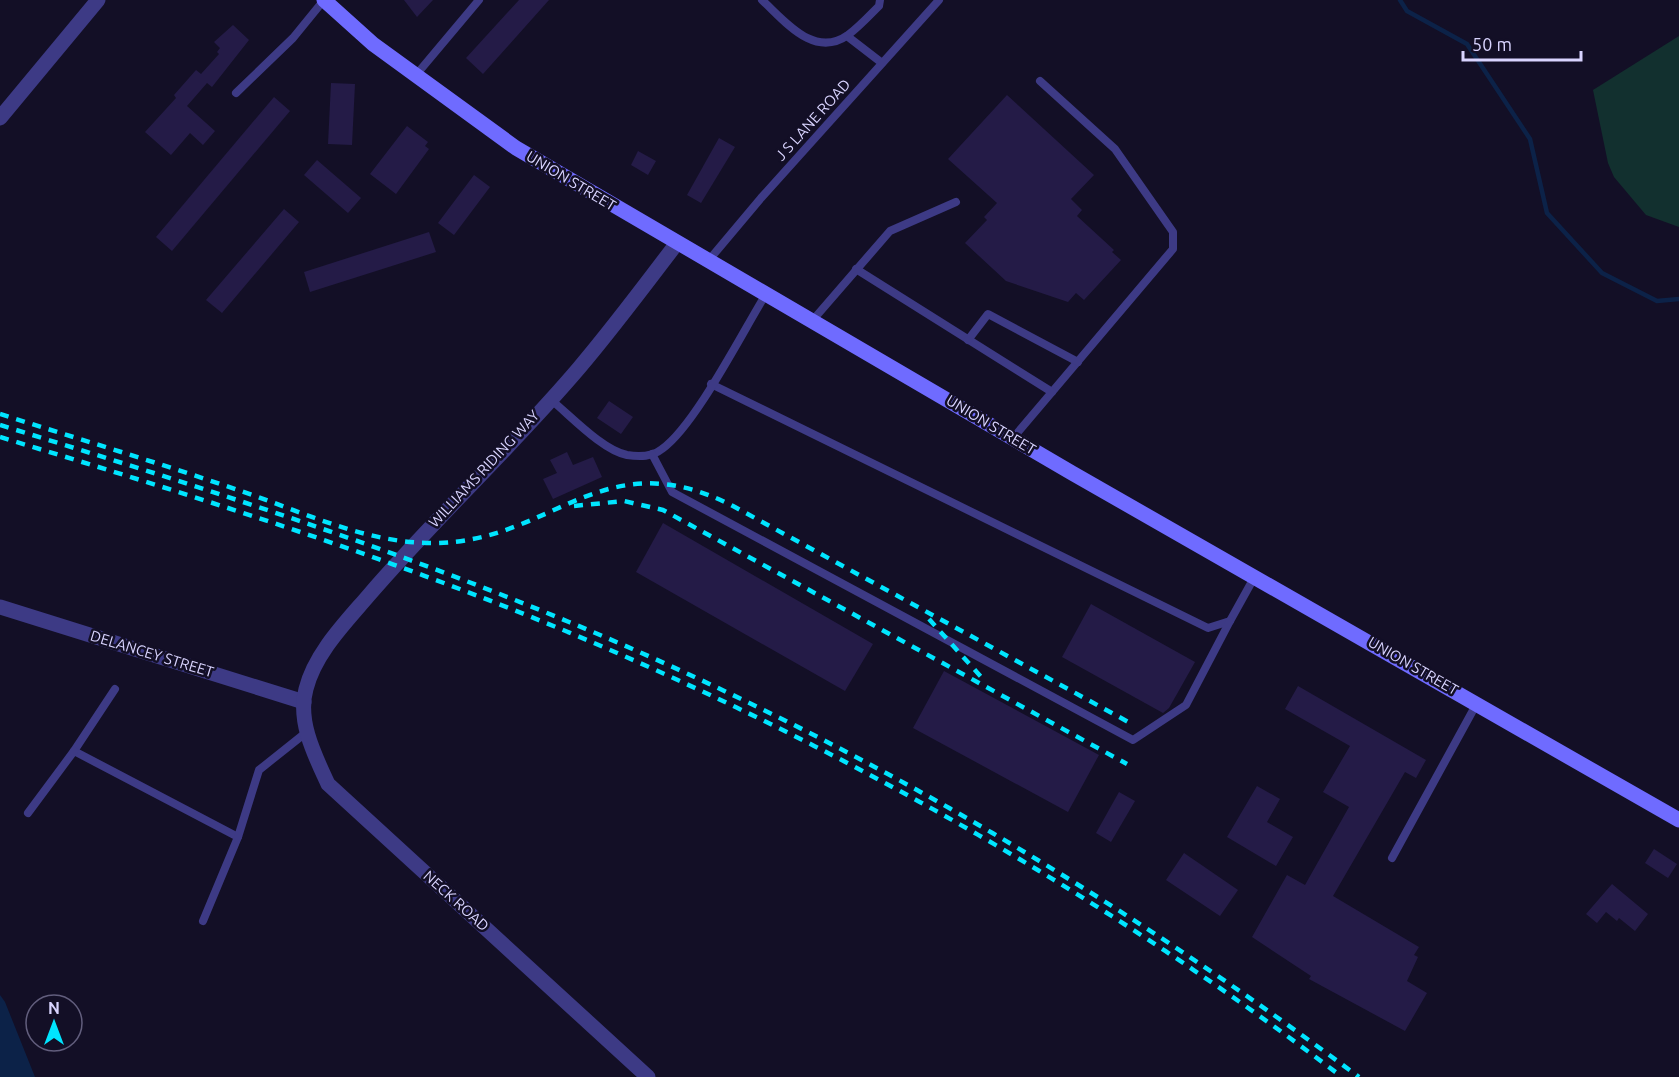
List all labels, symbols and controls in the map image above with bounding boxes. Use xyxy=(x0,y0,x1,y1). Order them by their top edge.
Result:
scale bar xyxy=(1463,24,1582,62)
text: 50 m xyxy=(1472,34,1512,54)
street label: J S LANE ROAD xyxy=(772,75,854,164)
street label: UNION STREET xyxy=(523,147,620,214)
street label: UNION STREET xyxy=(943,391,1040,458)
street label: WILLIAMS RIDING WAY xyxy=(425,406,542,531)
street label: DELANCEY STREET xyxy=(88,627,216,681)
street label: UNION STREET xyxy=(1365,633,1462,699)
street label: NECK ROAD xyxy=(420,867,492,934)
north arrow xyxy=(24,993,84,1053)
text: N xyxy=(48,999,60,1017)

